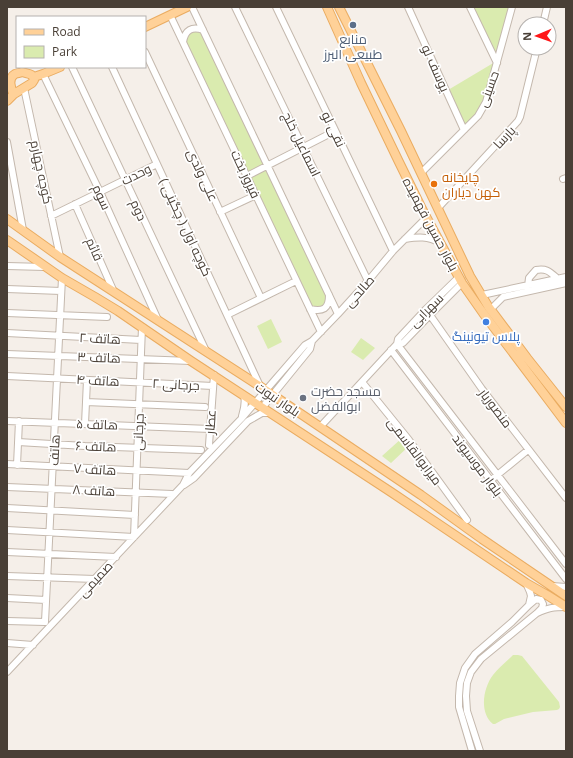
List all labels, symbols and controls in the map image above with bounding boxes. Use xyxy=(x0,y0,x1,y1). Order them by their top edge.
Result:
legend xyxy=(16,16,146,68)
north arrow xyxy=(517,16,557,56)
marker: منابع طبیعی البرز xyxy=(348,20,358,30)
text: Road xyxy=(52,23,81,40)
place label: منابع طبیعی البرز xyxy=(323,30,382,63)
text: N xyxy=(519,32,534,41)
street label: یوسف لو xyxy=(418,42,455,95)
text: Park xyxy=(52,43,78,60)
street label: حسینی xyxy=(473,68,503,110)
street label: اسماعیل خلج xyxy=(279,108,325,180)
street label: نقی لو xyxy=(318,108,350,150)
street label: پارسا xyxy=(489,121,520,153)
street label: کوچه چهارم xyxy=(25,138,58,206)
street label: علی ولدی xyxy=(183,146,223,204)
street label: فیروز بخت xyxy=(227,147,265,201)
street label: وحدت xyxy=(118,159,154,189)
place label: چایخانه کهن دیاران xyxy=(442,168,500,201)
street label: بلوار حسین فهمیده xyxy=(399,174,463,274)
street label: کوچه اول ( چگینی ) xyxy=(154,175,217,279)
marker: چایخانه کهن دیاران xyxy=(429,179,439,189)
street label: سوم xyxy=(87,181,116,213)
street label: دوم xyxy=(125,196,152,224)
street label: قائم xyxy=(81,234,108,264)
street label: صالحی xyxy=(340,271,378,311)
street label: سهرابی xyxy=(405,289,447,331)
marker: پلاس تیونینگ xyxy=(481,317,491,327)
place label: پلاس تیونینگ xyxy=(452,327,520,346)
street label: هاتف ۲ xyxy=(79,328,121,348)
street label: هاتف ۳ xyxy=(77,347,121,367)
street label: هاتف ۴ xyxy=(76,370,120,390)
street label: جرجانی ۲ xyxy=(152,374,200,394)
street label: بلوار نبوت xyxy=(252,377,304,421)
place label: مسجد حضرت ابوالفضل xyxy=(311,382,381,415)
street label: منصوریار xyxy=(475,384,517,431)
marker: مسجد حضرت ابوالفضل xyxy=(298,393,308,403)
street label: عطار xyxy=(200,409,220,436)
street label: جرجانی xyxy=(128,413,148,451)
street label: میرابوالقاسمی xyxy=(383,413,447,489)
street label: هاتف ۵ xyxy=(76,414,118,434)
street label: بلوار موسیوند xyxy=(449,430,507,500)
street label: هاتف xyxy=(44,434,64,466)
street label: هاتف ۶ xyxy=(75,436,117,456)
street label: هاتف ۷ xyxy=(73,459,117,479)
street label: هاتف ۸ xyxy=(72,480,116,500)
street label: صمیمی xyxy=(74,557,116,601)

